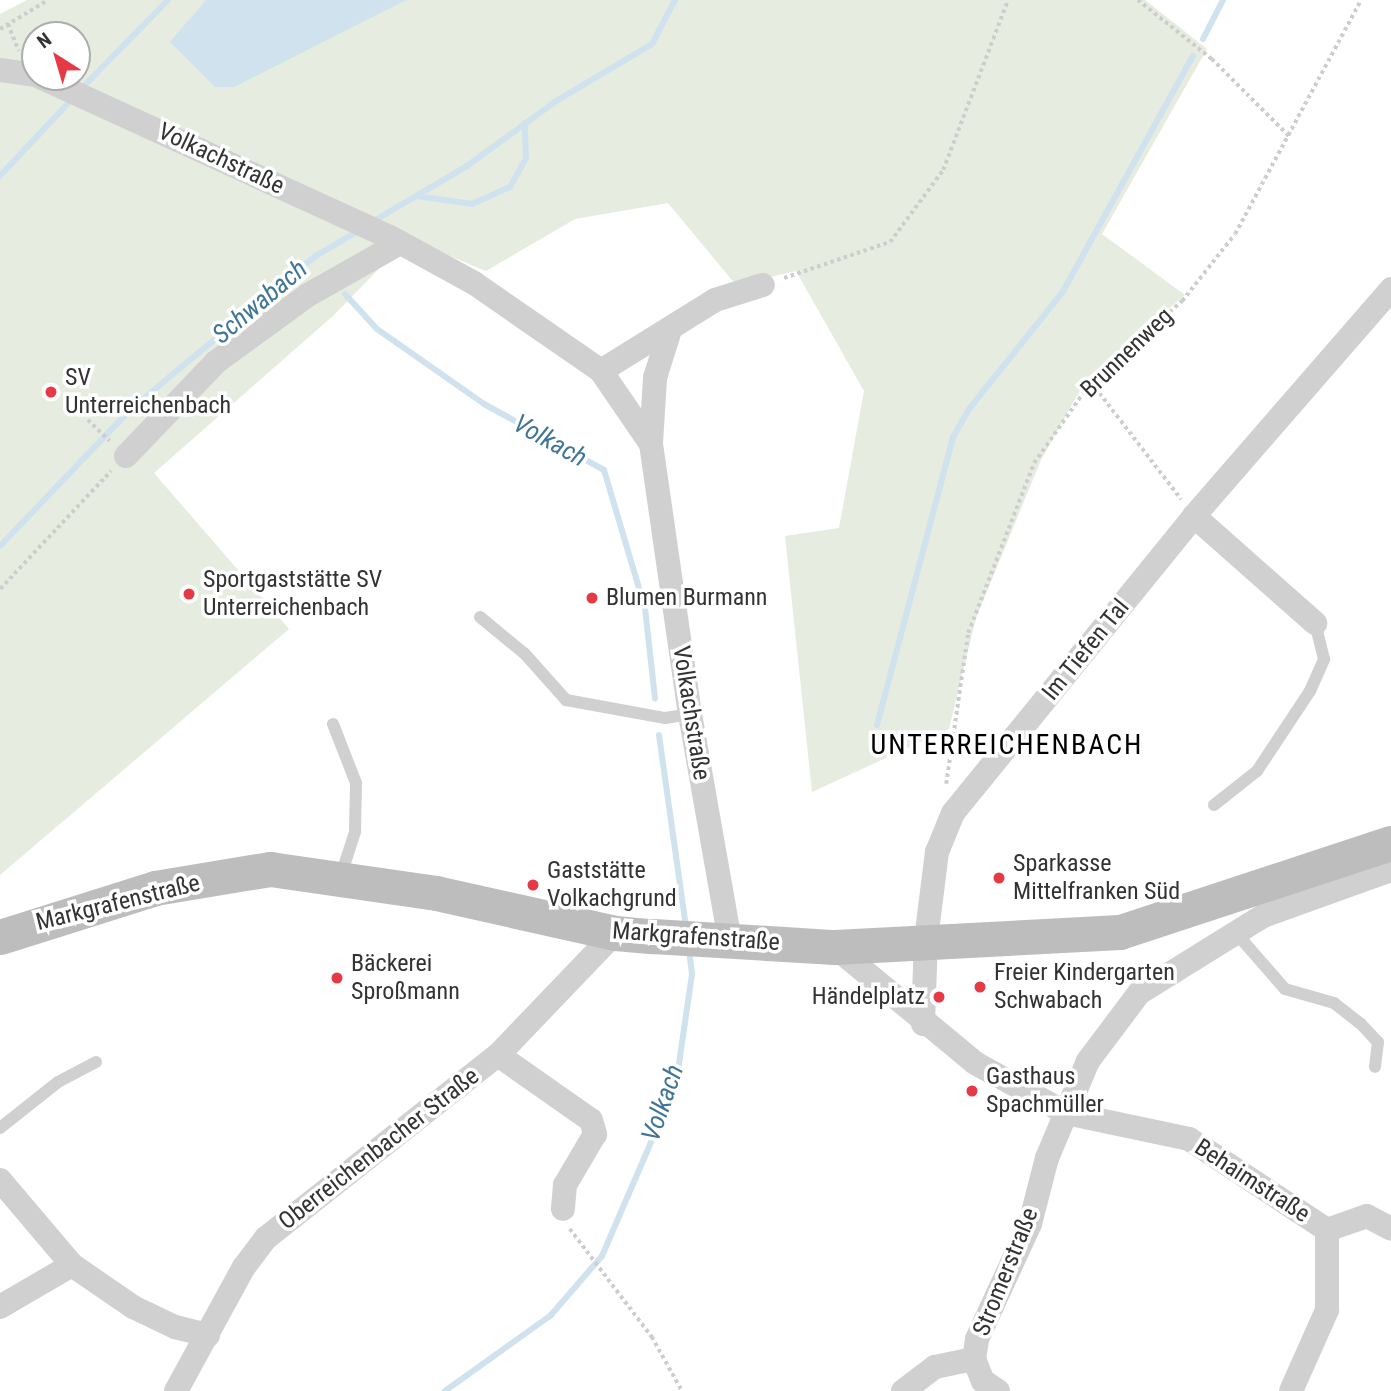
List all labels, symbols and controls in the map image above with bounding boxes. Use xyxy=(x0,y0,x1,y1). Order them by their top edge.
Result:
north arrow xyxy=(21,21,91,91)
text: N xyxy=(33,28,56,53)
street label: Volkachstraße xyxy=(153,117,289,201)
water label: Schwabach xyxy=(206,253,314,351)
street label: Brunnenweg xyxy=(1075,302,1179,404)
place label: SV Unterreichenbach xyxy=(65,364,231,420)
marker: SV Unterreichenbach xyxy=(43,384,59,400)
water label: Volkach xyxy=(508,408,592,474)
place label: Sportgaststätte SV Unterreichenbach xyxy=(203,566,382,622)
place label: Blumen Burmann xyxy=(606,584,767,612)
marker: Sportgaststätte SV Unterreichenbach xyxy=(181,586,197,602)
marker: Blumen Burmann xyxy=(584,590,600,606)
street label: Im Tiefen Tal xyxy=(1036,593,1136,707)
street label: Volkachstraße xyxy=(666,644,716,782)
district label: UNTERREICHENBACH xyxy=(873,728,1141,762)
place label: Sparkasse Mittelfranken Süd xyxy=(1013,850,1180,906)
place label: Gaststätte Volkachgrund xyxy=(547,857,677,913)
street label: Markgrafenstraße xyxy=(33,869,203,937)
marker: Sparkasse Mittelfranken Süd xyxy=(991,870,1007,886)
marker: Gaststätte Volkachgrund xyxy=(525,877,541,893)
street label: Markgrafenstraße xyxy=(611,917,781,957)
place label: Bäckerei Sproßmann xyxy=(351,950,460,1006)
place label: Freier Kindergarten Schwabach xyxy=(994,959,1175,1015)
marker: Bäckerei Sproßmann xyxy=(329,970,345,986)
marker: Freier Kindergarten Schwabach xyxy=(972,979,988,995)
place label: Händelplatz xyxy=(812,983,925,1011)
marker: Händelplatz xyxy=(931,989,947,1005)
water label: Volkach xyxy=(635,1060,691,1146)
street label: Oberreichenbacher Straße xyxy=(273,1062,485,1236)
place label: Gasthaus Spachmüller xyxy=(986,1063,1104,1119)
marker: Gasthaus Spachmüller xyxy=(964,1083,980,1099)
street label: Behaimstraße xyxy=(1189,1133,1315,1229)
street label: Stromerstraße xyxy=(967,1204,1045,1340)

